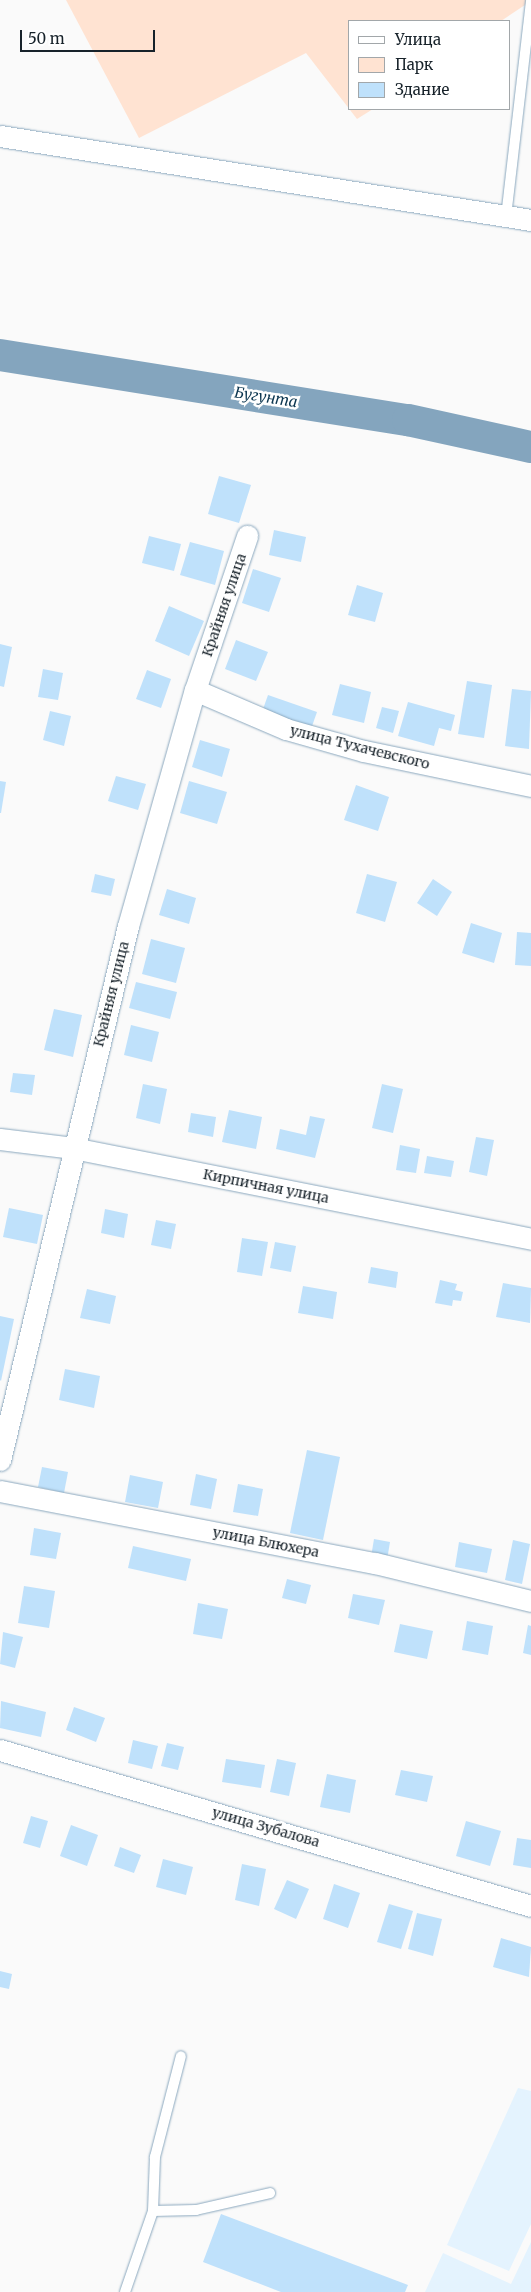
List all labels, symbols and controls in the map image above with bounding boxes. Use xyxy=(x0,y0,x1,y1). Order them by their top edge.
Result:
scale bar xyxy=(22,20,158,52)
legend xyxy=(348,20,511,110)
text: 50 m xyxy=(28,29,65,48)
text: Улица xyxy=(395,30,441,49)
text: Парк xyxy=(395,55,433,74)
text: Здание xyxy=(395,80,449,99)
water label: Бугунта xyxy=(233,383,299,411)
street label: Крайняя улица xyxy=(198,551,250,659)
street label: улица Тухачевского xyxy=(288,722,432,772)
street label: Крайняя улица xyxy=(90,940,132,1048)
street label: Кирпичная улица xyxy=(202,1166,330,1206)
street label: улица Блюхера xyxy=(211,1523,321,1561)
street label: улица Зубалова xyxy=(210,1804,322,1850)

